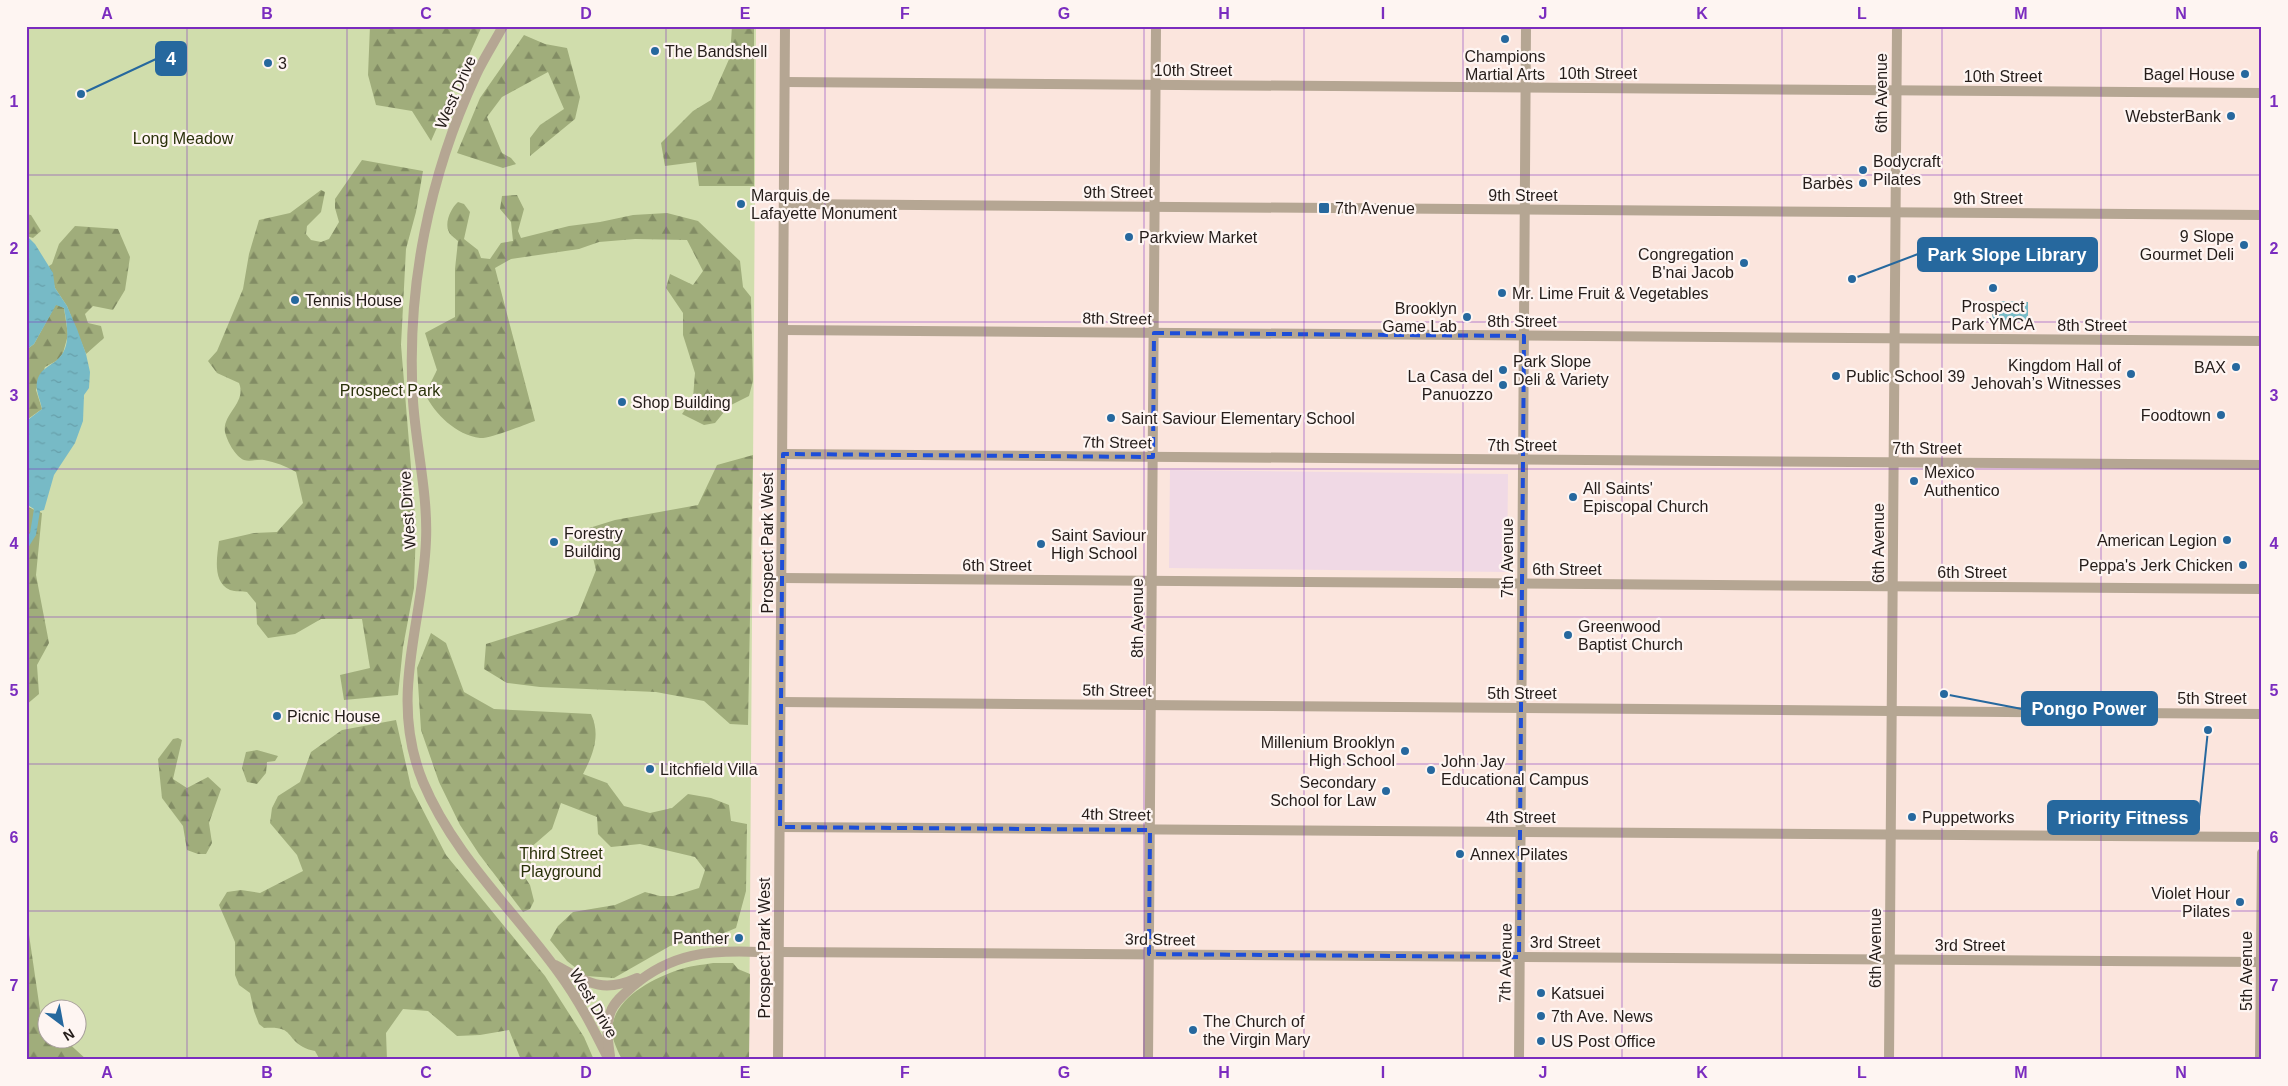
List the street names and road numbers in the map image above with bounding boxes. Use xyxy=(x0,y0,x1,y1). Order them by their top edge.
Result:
street label: West Drive xyxy=(432,53,479,131)
street label: 6th Avenue xyxy=(1873,53,1890,133)
street label: 10th Street xyxy=(1154,62,1233,79)
street label: 10th Street xyxy=(1559,65,1638,82)
street label: 10th Street xyxy=(1964,68,2043,85)
street label: 9th Street xyxy=(1083,184,1153,201)
street label: 9th Street xyxy=(1488,187,1558,204)
street label: 9th Street xyxy=(1953,190,2023,207)
street label: 8th Street xyxy=(1082,309,1152,328)
street label: 8th Street xyxy=(1487,313,1557,330)
street label: 8th Street xyxy=(2057,317,2127,334)
street label: 7th Street xyxy=(1082,433,1152,452)
street label: 7th Street xyxy=(1487,437,1557,454)
street label: 7th Street xyxy=(1892,440,1962,457)
street label: West Drive xyxy=(396,470,419,549)
street label: Prospect Park West xyxy=(759,472,776,614)
street label: 6th Avenue xyxy=(1870,503,1887,583)
street label: 7th Avenue xyxy=(1499,518,1516,598)
street label: 6th Street xyxy=(962,557,1032,574)
street label: 6th Street xyxy=(1532,561,1602,578)
street label: 6th Street xyxy=(1937,564,2007,581)
street label: 8th Avenue xyxy=(1129,578,1146,658)
street label: 5th Street xyxy=(1082,681,1152,700)
street label: 5th Street xyxy=(1487,685,1557,702)
street label: 5th Street xyxy=(2177,690,2247,707)
street label: 4th Street xyxy=(1081,805,1151,824)
street label: 4th Street xyxy=(1486,809,1556,826)
street label: Prospect Park West xyxy=(756,877,773,1019)
street label: 6th Avenue xyxy=(1867,908,1884,988)
street label: 7th Avenue xyxy=(1496,923,1515,1003)
street label: 3rd Street xyxy=(1125,930,1196,949)
street label: 5th Avenue xyxy=(2238,931,2255,1011)
street label: 3rd Street xyxy=(1530,934,1601,951)
street label: 3rd Street xyxy=(1935,937,2006,954)
street label: West Drive xyxy=(566,965,621,1041)

